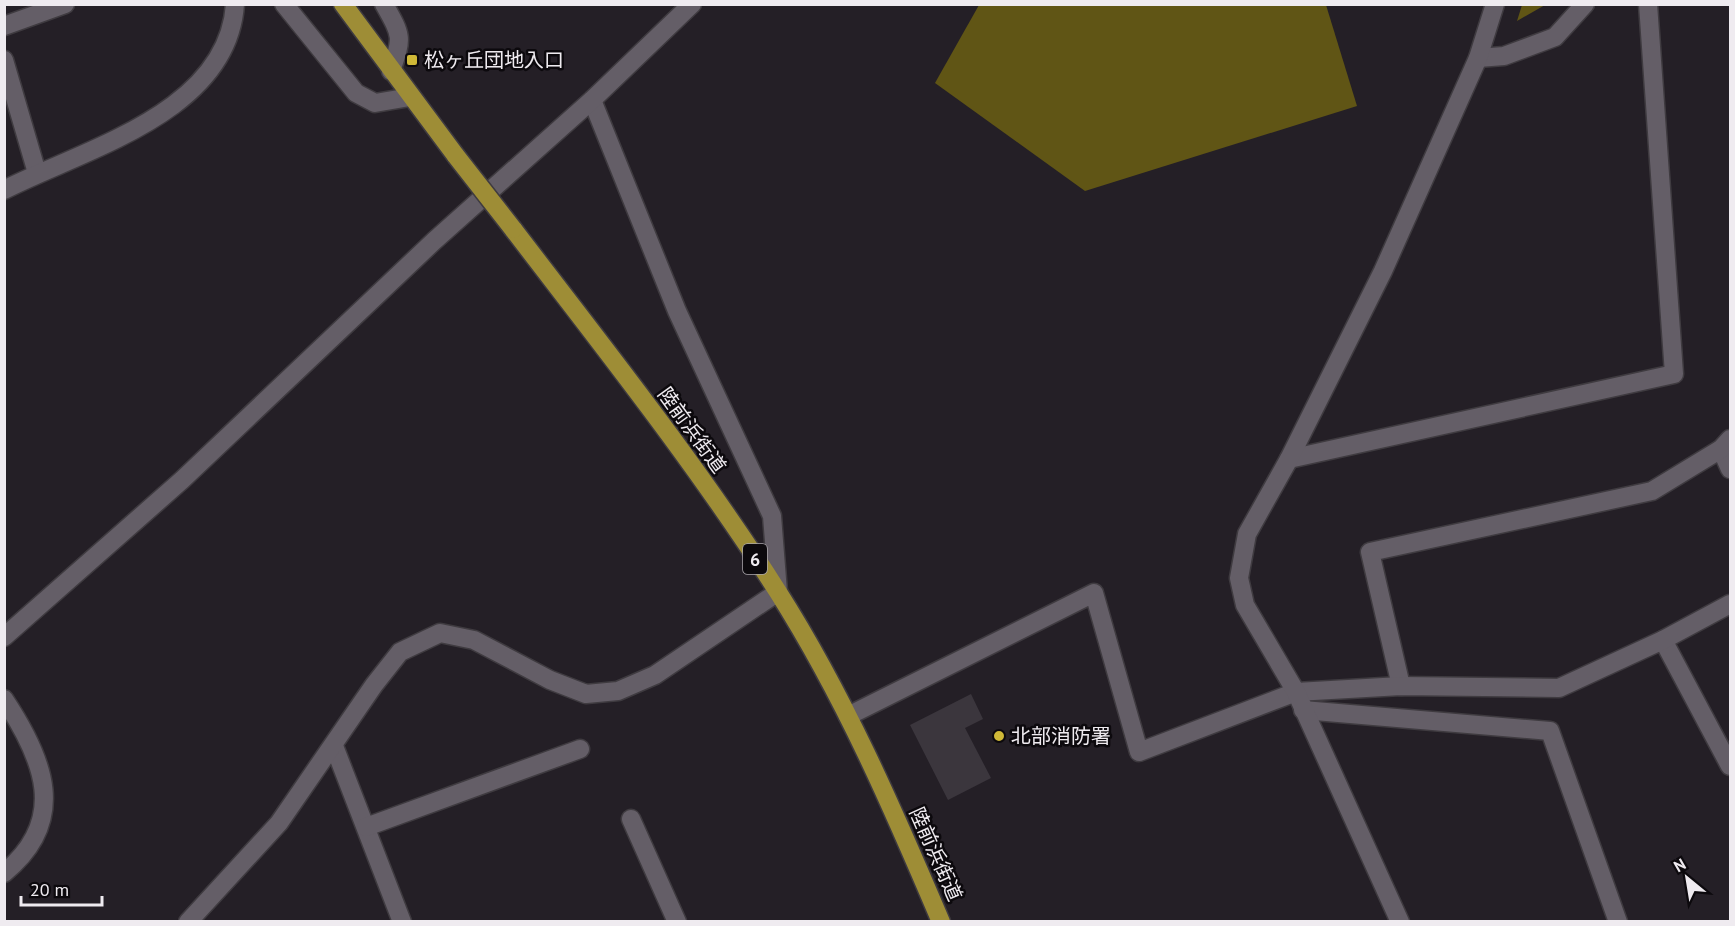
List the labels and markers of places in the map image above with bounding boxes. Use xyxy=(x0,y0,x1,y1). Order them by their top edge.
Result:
place label: 松ヶ丘団地入口 xyxy=(424,47,564,73)
marker: 松ヶ丘団地入口 xyxy=(405,53,419,67)
place label: 北部消防署 xyxy=(1011,723,1111,749)
marker: 北部消防署 xyxy=(992,729,1006,743)

